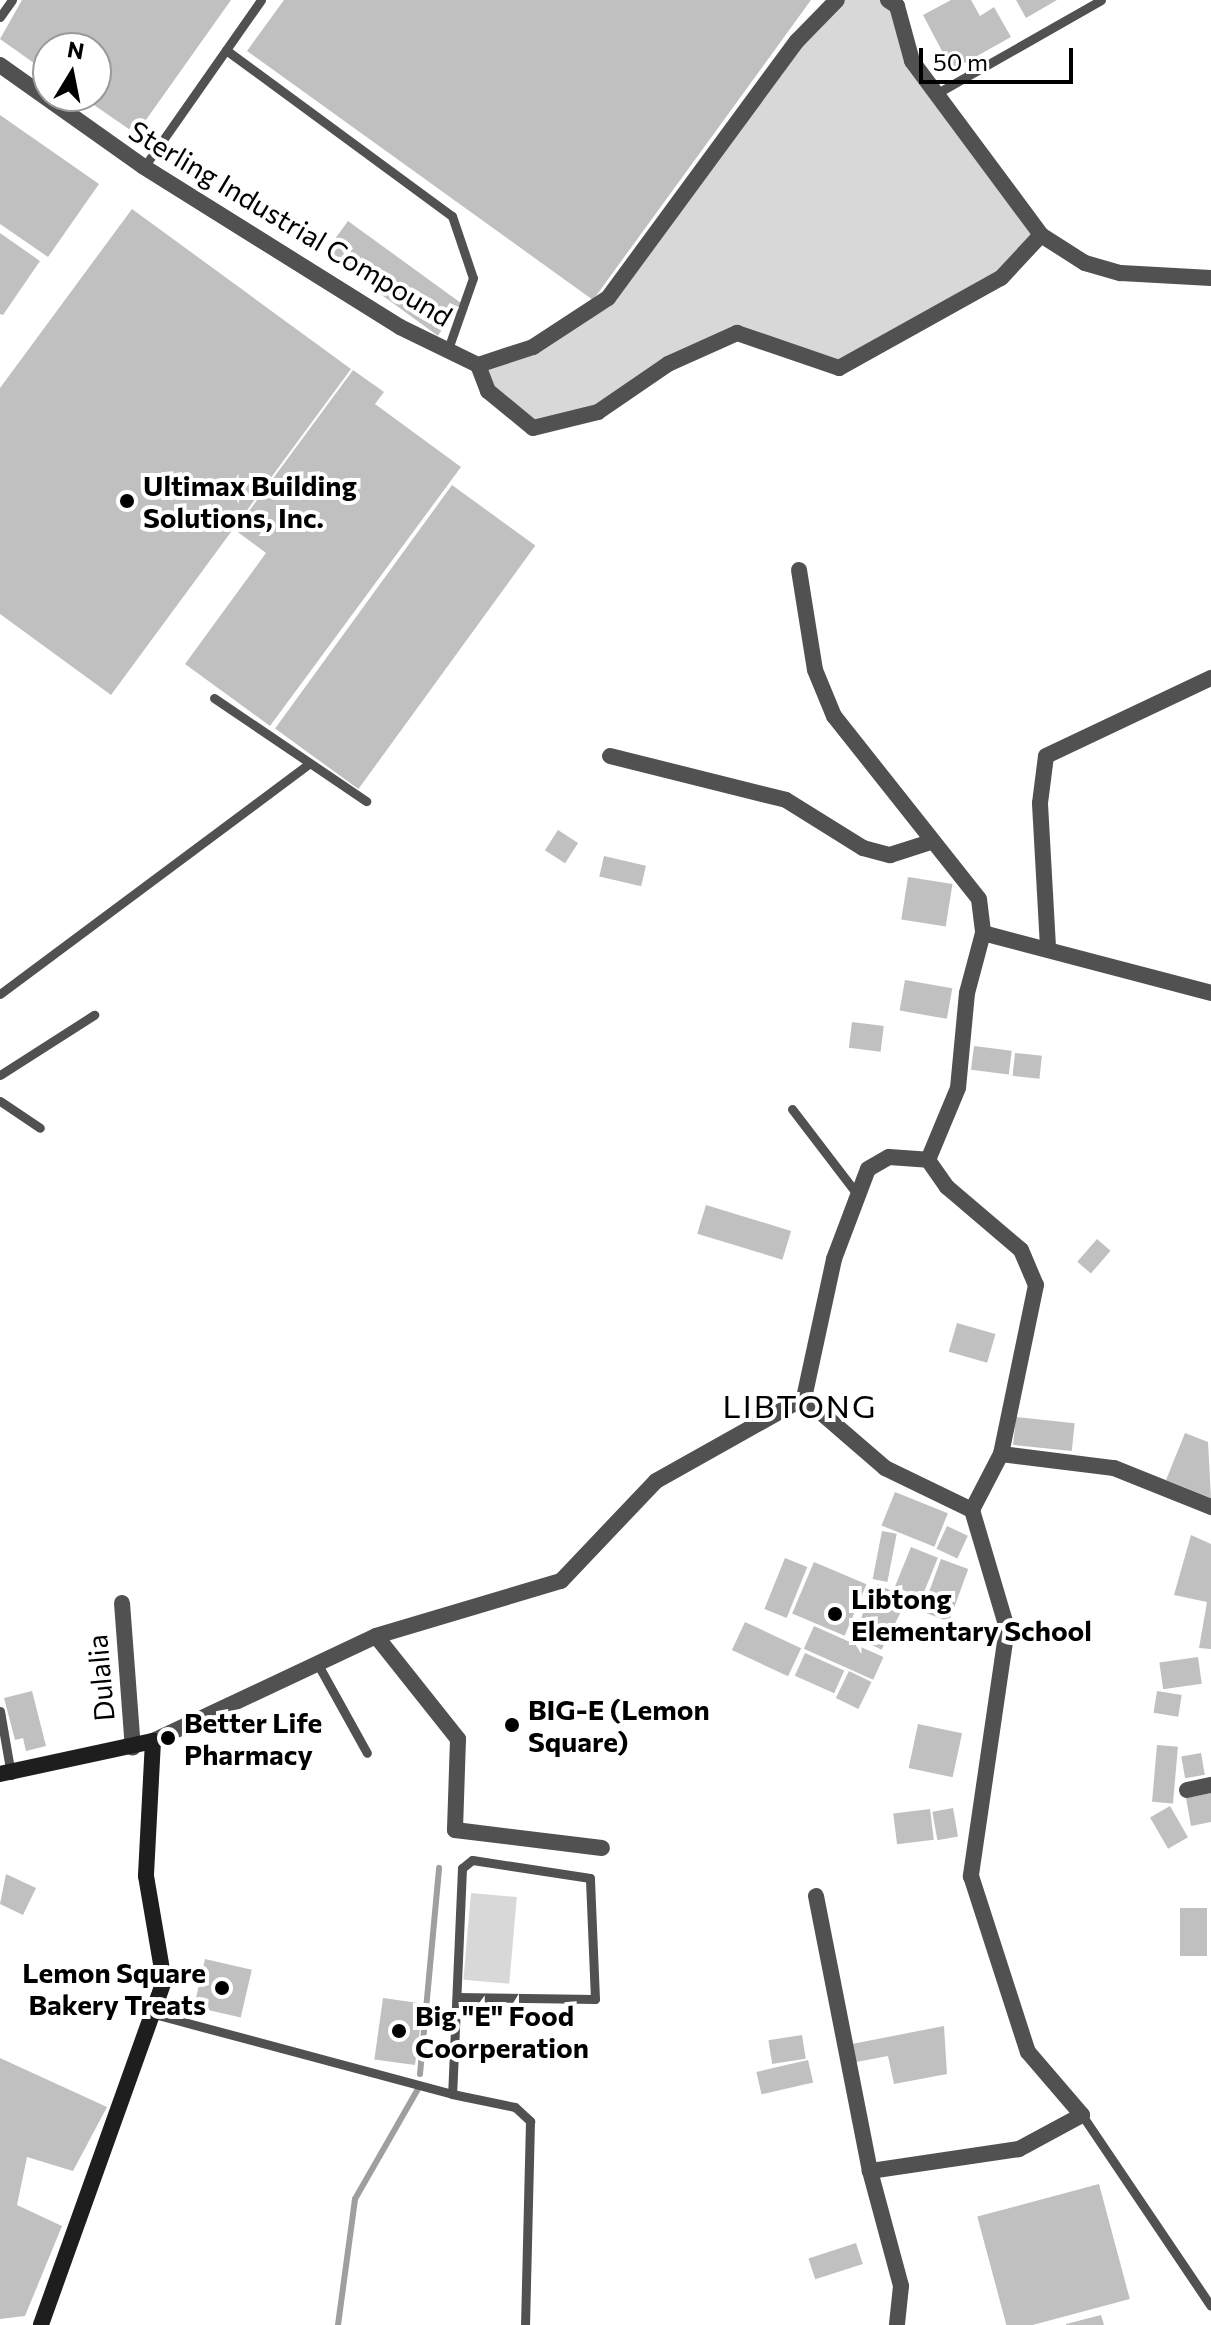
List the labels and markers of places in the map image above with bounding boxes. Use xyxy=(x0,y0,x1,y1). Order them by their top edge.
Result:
place label: Ultimax Building Solutions, Inc. xyxy=(143,468,357,534)
marker: Ultimax Building Solutions, Inc. xyxy=(118,492,136,510)
place label: Libtong Elementary School xyxy=(851,1581,1092,1647)
marker: Libtong Elementary School xyxy=(826,1605,844,1623)
place label: BIG-E (Lemon Square) xyxy=(528,1692,710,1758)
place label: Better Life Pharmacy xyxy=(184,1705,322,1771)
marker: BIG-E (Lemon Square) xyxy=(503,1716,521,1734)
marker: Better Life Pharmacy xyxy=(159,1729,177,1747)
place label: Lemon Square Bakery Treats xyxy=(22,1955,206,2021)
marker: Lemon Square Bakery Treats xyxy=(213,1979,231,1997)
place label: Big "E" Food Coorperation xyxy=(415,1998,589,2064)
marker: Big "E" Food Coorperation xyxy=(390,2022,408,2040)

